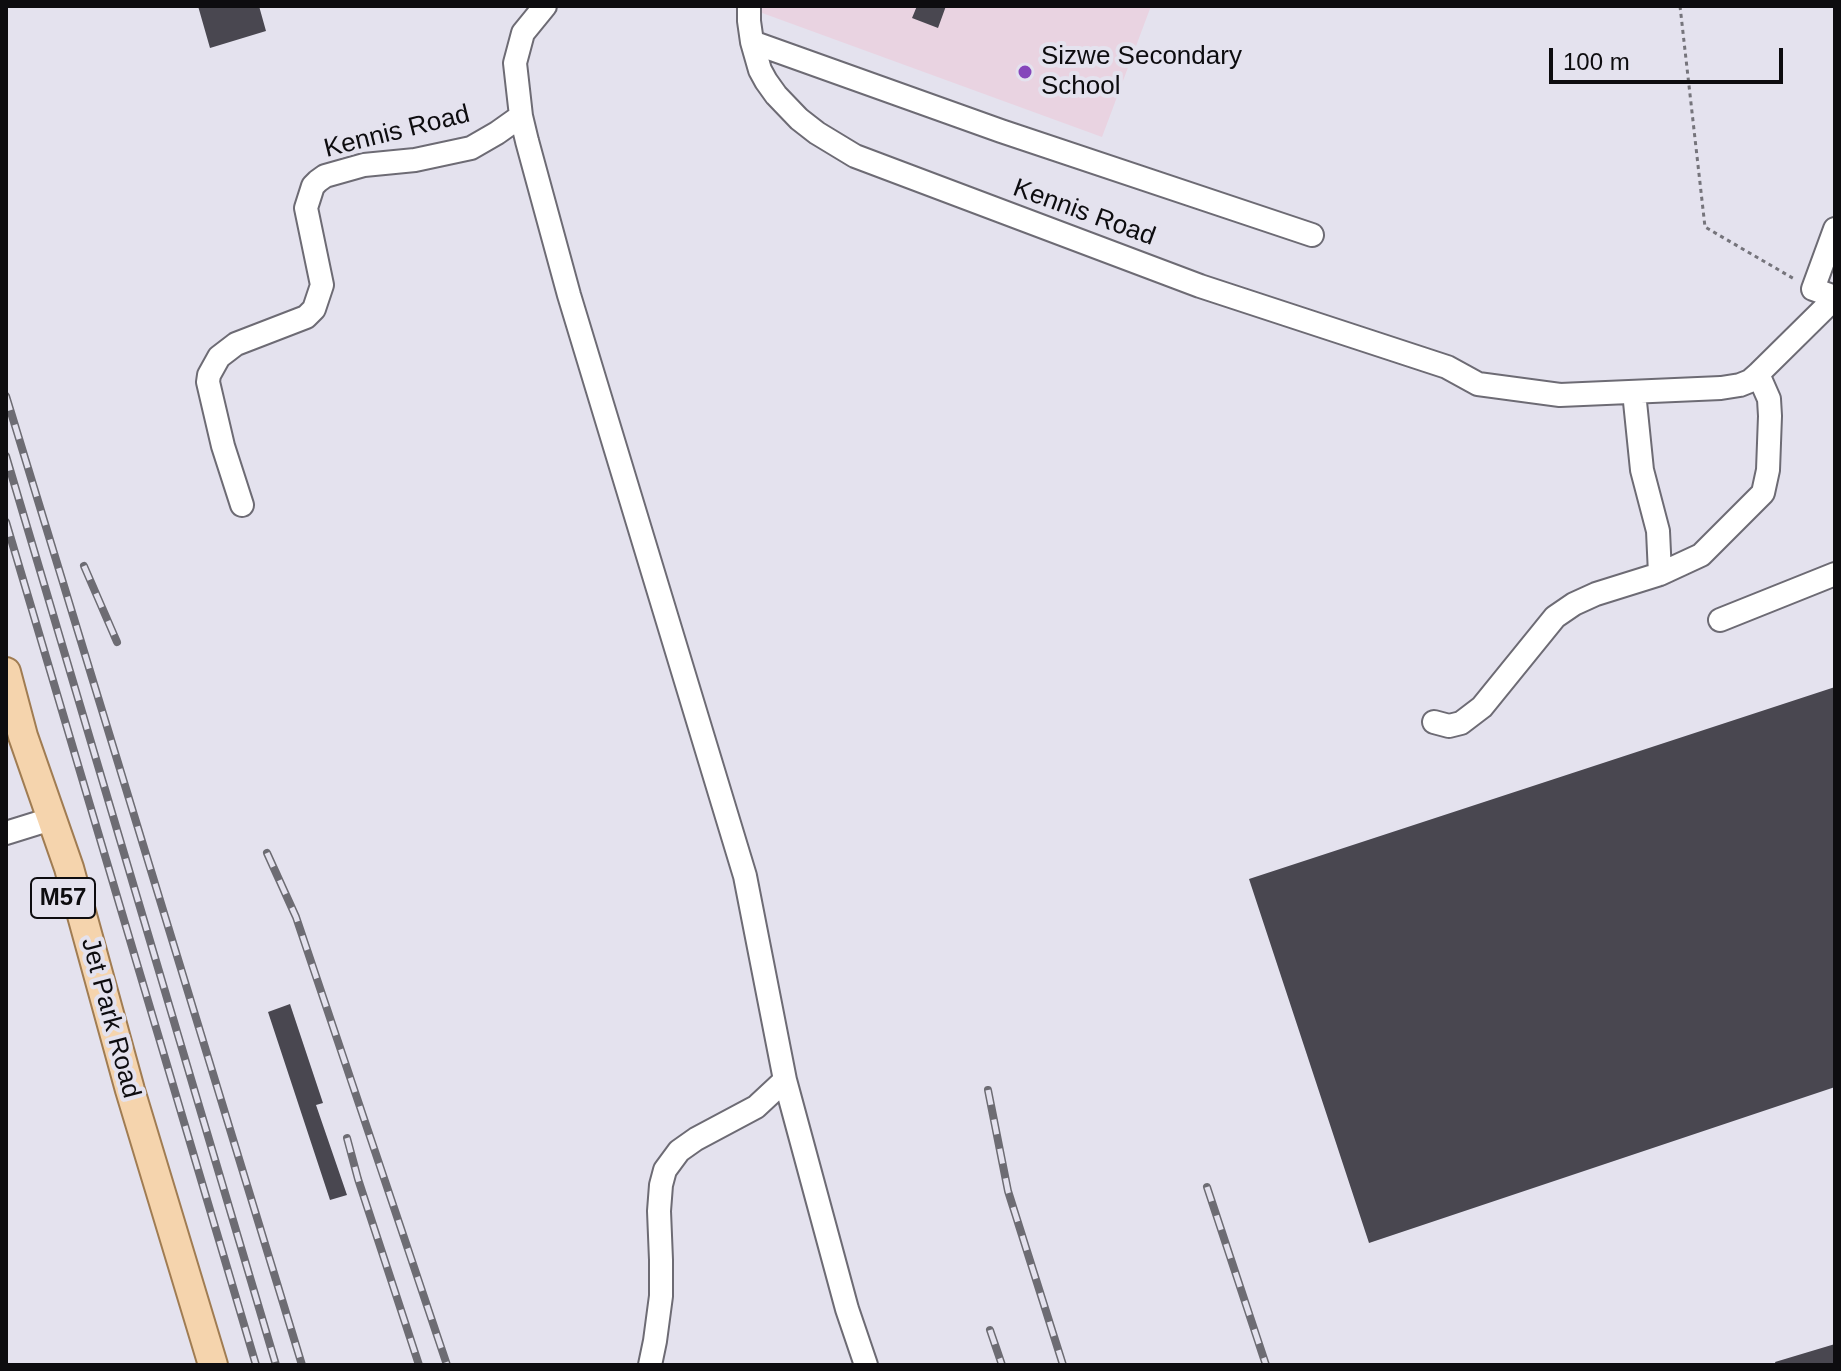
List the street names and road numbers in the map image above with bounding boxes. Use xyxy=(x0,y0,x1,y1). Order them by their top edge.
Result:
street label: Kennis Road xyxy=(321,99,473,165)
street label: Kennis Road xyxy=(1009,173,1159,253)
road number: M57 xyxy=(31,878,95,918)
street label: Jet Park Road xyxy=(74,934,146,1102)

